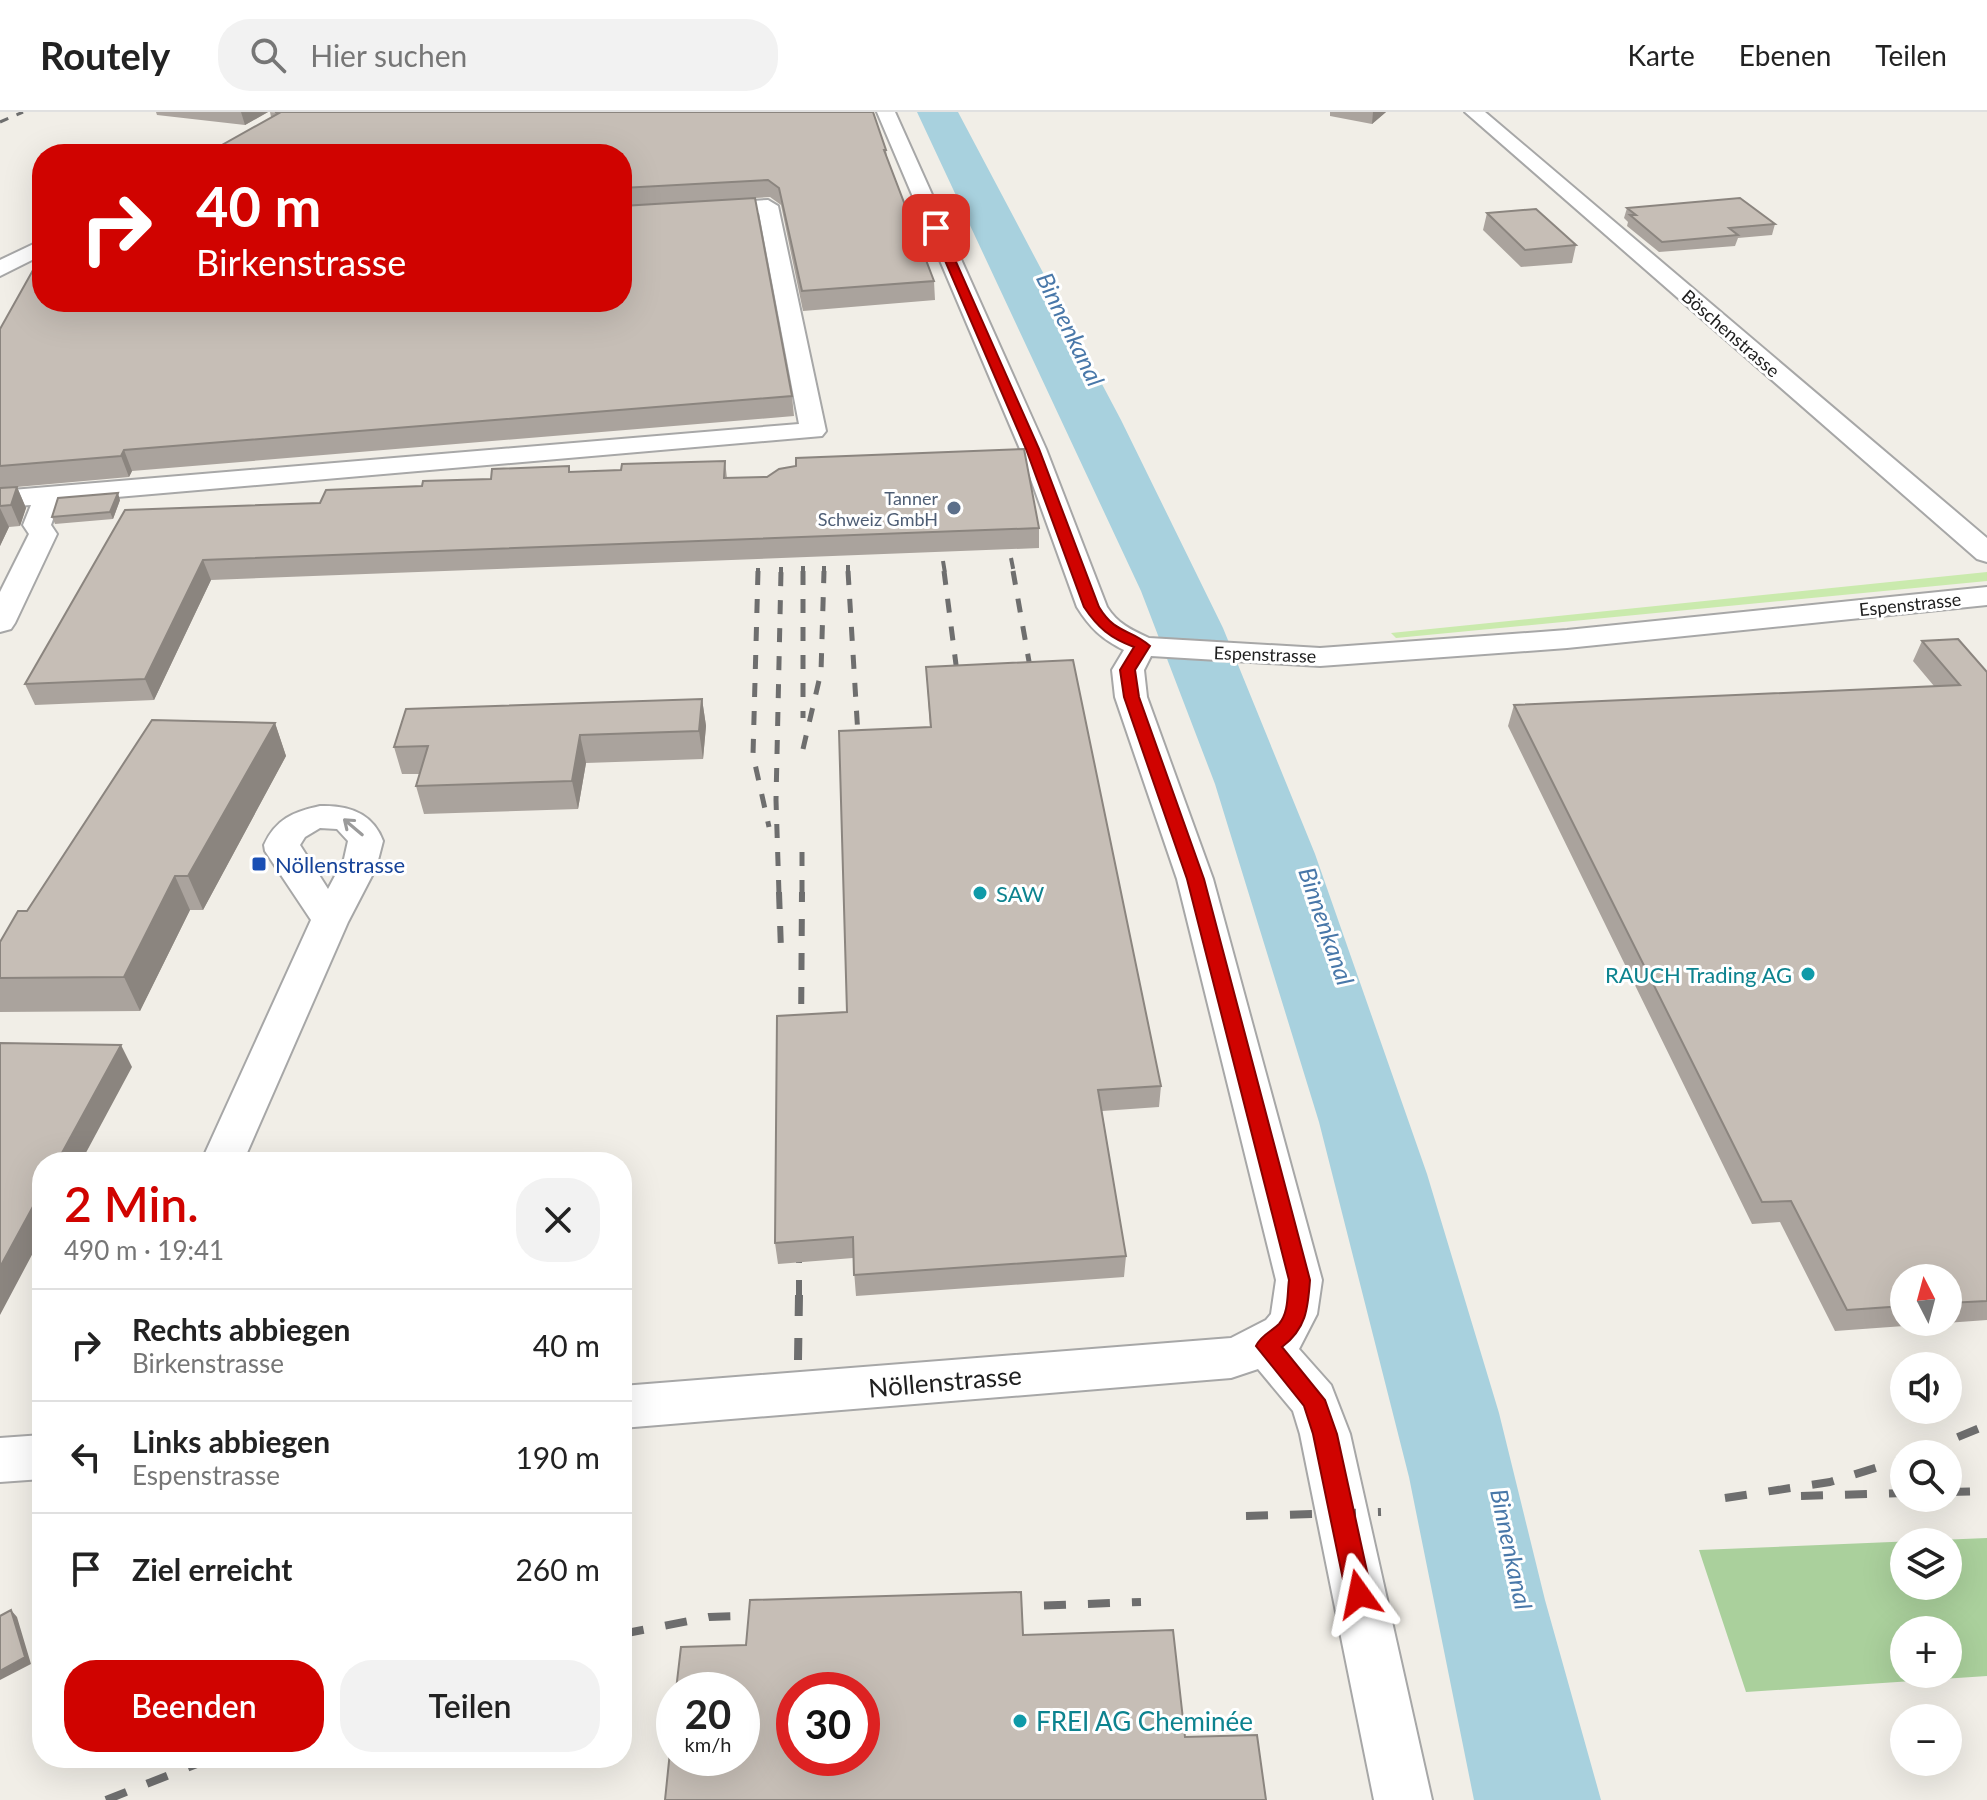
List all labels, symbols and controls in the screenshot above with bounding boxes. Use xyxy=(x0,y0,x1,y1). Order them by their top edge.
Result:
search box xyxy=(218,19,778,91)
text: Routely xyxy=(40,32,170,78)
icon: search xyxy=(246,33,290,77)
text: Hier suchen xyxy=(310,37,467,73)
text: Karte xyxy=(1627,38,1695,72)
text: Ebenen xyxy=(1739,38,1831,72)
text: Teilen xyxy=(1875,38,1947,72)
text: 40 m xyxy=(196,172,321,239)
icon: right xyxy=(64,176,168,280)
pin xyxy=(902,194,970,262)
icon: arrive xyxy=(914,206,958,250)
text: Birkenstrasse xyxy=(196,240,406,284)
water label: Binnenkanal xyxy=(1031,267,1111,391)
street label: Böschenstrasse xyxy=(1678,285,1784,381)
place label: Tanner Schweiz GmbH xyxy=(818,487,938,530)
marker: Tanner Schweiz GmbH xyxy=(945,499,963,517)
street label: Espenstrasse xyxy=(1858,588,1962,620)
street label: Espenstrasse xyxy=(1213,641,1317,667)
one-way arrow xyxy=(343,818,364,836)
place label: Nöllenstrasse xyxy=(275,851,405,878)
marker: Nöllenstrasse xyxy=(250,855,268,873)
water label: Binnenkanal xyxy=(1293,863,1361,989)
place label: SAW xyxy=(996,880,1045,907)
marker: SAW xyxy=(971,884,989,902)
place label: RAUCH Trading AG xyxy=(1605,961,1792,988)
marker: RAUCH Trading AG xyxy=(1799,965,1817,983)
text: 2 Min. xyxy=(64,1175,199,1232)
button: close xyxy=(516,1178,600,1262)
text: 490 m · 19:41 xyxy=(64,1234,224,1266)
north arrow xyxy=(1890,1264,1962,1336)
map controls xyxy=(1890,1264,1962,1776)
text: Rechts abbiegen xyxy=(132,1311,351,1347)
icon: right xyxy=(64,1323,108,1367)
text: 40 m xyxy=(533,1327,600,1363)
text: Birkenstrasse xyxy=(132,1347,284,1379)
button: sound xyxy=(1890,1352,1962,1424)
street label: Nöllenstrasse xyxy=(867,1358,1023,1404)
text: Links abbiegen xyxy=(132,1423,330,1459)
icon: left xyxy=(64,1435,108,1479)
text: 190 m xyxy=(515,1439,600,1475)
button: search xyxy=(1890,1440,1962,1512)
text: Espenstrasse xyxy=(132,1459,280,1491)
water label: Binnenkanal xyxy=(1485,1486,1539,1613)
button: layers xyxy=(1890,1528,1962,1600)
icon: arrive xyxy=(64,1547,108,1591)
text: Ziel erreicht xyxy=(132,1551,292,1587)
text: 260 m xyxy=(515,1551,600,1587)
position arrow xyxy=(1317,1552,1401,1636)
button: + xyxy=(1890,1616,1962,1688)
button: Beenden xyxy=(64,1660,324,1752)
button: Teilen xyxy=(340,1660,600,1752)
speed limit sign: 30 xyxy=(776,1672,880,1776)
text: 20 xyxy=(685,1690,731,1738)
button: − xyxy=(1890,1704,1962,1776)
place label: FREI AG Cheminée xyxy=(1036,1705,1253,1737)
marker: FREI AG Cheminée xyxy=(1011,1712,1029,1730)
text: km/h xyxy=(685,1732,731,1756)

